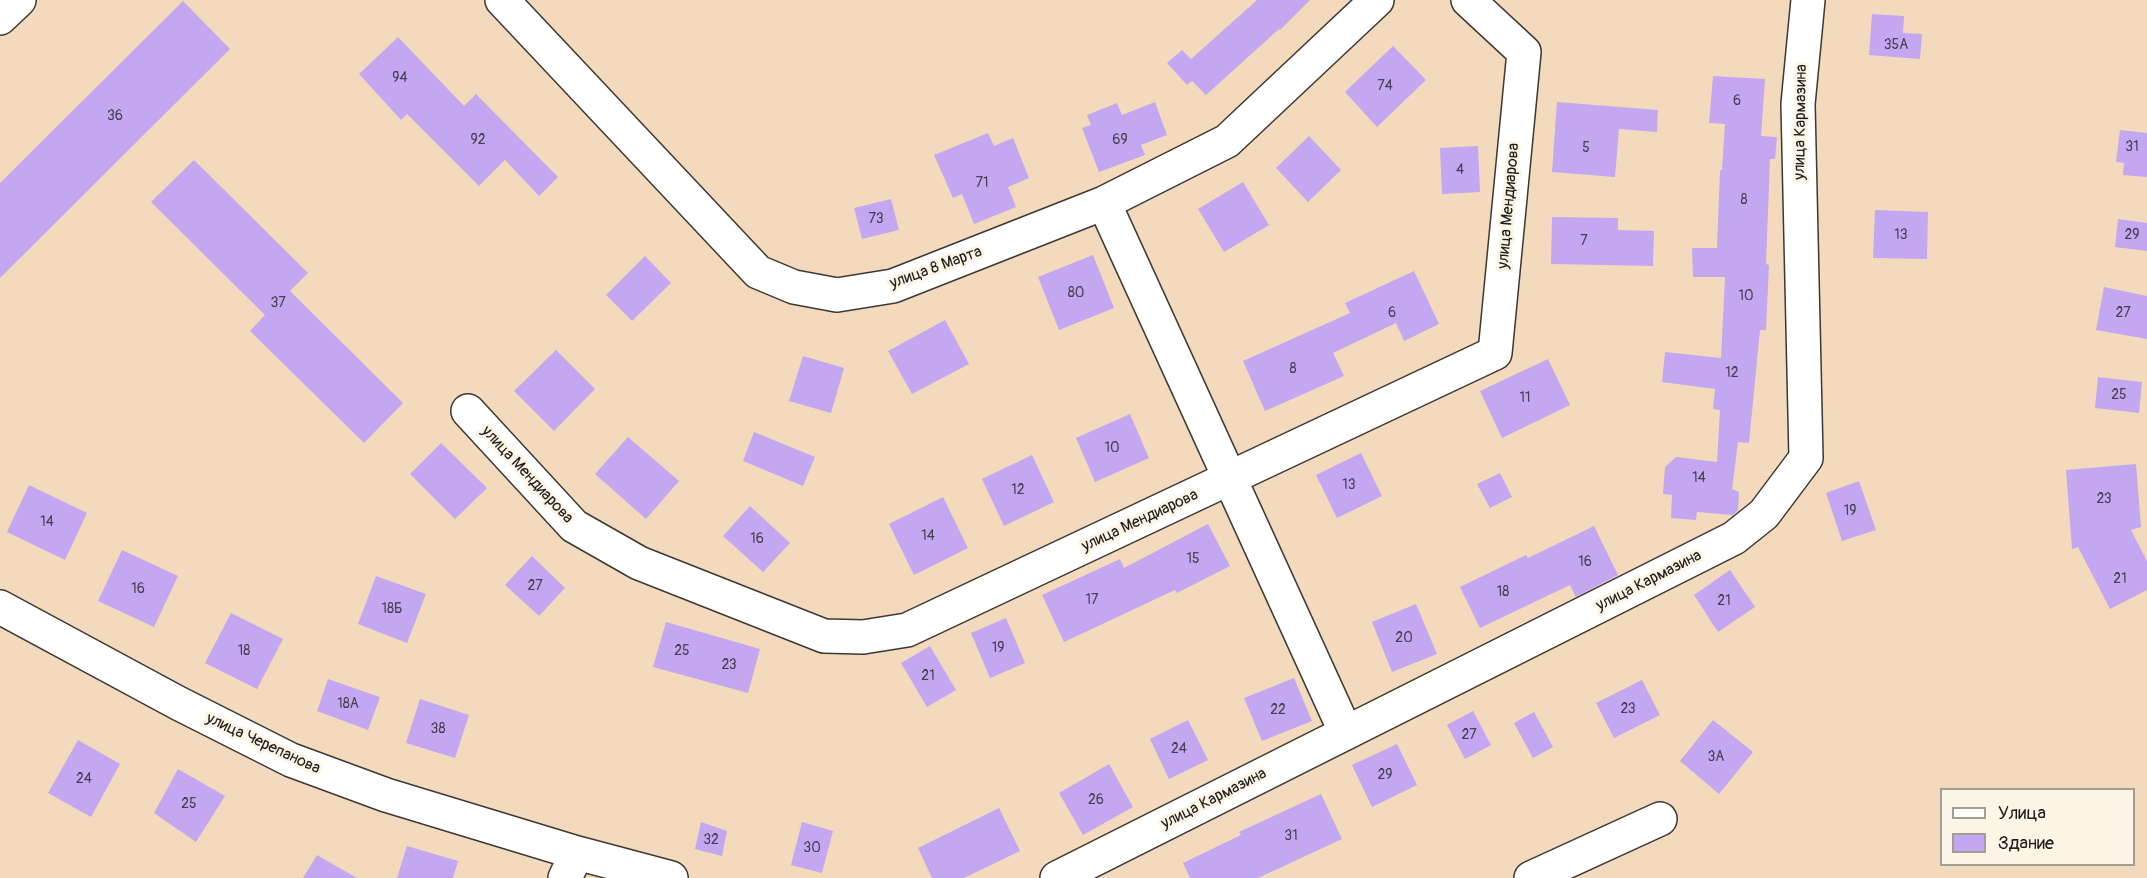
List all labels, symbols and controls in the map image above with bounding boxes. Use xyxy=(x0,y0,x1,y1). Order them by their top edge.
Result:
house number: 35А xyxy=(1884,37,1908,53)
street label: улица Кармазина xyxy=(1790,64,1812,180)
house number: 94 xyxy=(392,70,408,86)
house number: 74 xyxy=(1377,78,1393,94)
house number: 6 xyxy=(1733,93,1741,109)
house number: 36 xyxy=(107,108,123,124)
house number: 92 xyxy=(470,132,486,148)
house number: 69 xyxy=(1112,132,1128,148)
house number: 31 xyxy=(2125,139,2139,155)
house number: 5 xyxy=(1582,140,1590,156)
street label: улица Мендиарова xyxy=(1494,142,1524,270)
house number: 4 xyxy=(1456,162,1464,178)
house number: 71 xyxy=(976,175,988,191)
house number: 8 xyxy=(1740,192,1748,208)
house number: 73 xyxy=(868,211,884,227)
house number: 13 xyxy=(1894,227,1908,243)
house number: 29 xyxy=(2124,227,2140,243)
house number: 7 xyxy=(1580,233,1588,249)
street label: улица 8 Марта xyxy=(887,242,985,294)
house number: 80 xyxy=(1068,285,1084,301)
house number: 10 xyxy=(1738,288,1754,304)
house number: 37 xyxy=(270,295,286,311)
house number: 6 xyxy=(1388,305,1396,321)
house number: 27 xyxy=(2115,305,2131,321)
house number: 8 xyxy=(1289,361,1297,377)
house number: 12 xyxy=(1725,365,1739,381)
house number: 25 xyxy=(2111,387,2127,403)
house number: 11 xyxy=(1520,390,1530,406)
street label: улица Мендиарова xyxy=(477,422,577,528)
house number: 10 xyxy=(1104,440,1120,456)
house number: 14 xyxy=(1692,470,1706,486)
house number: 13 xyxy=(1342,477,1356,493)
house number: 12 xyxy=(1011,482,1025,498)
street label: улица Мендиарова xyxy=(1079,486,1201,556)
house number: 23 xyxy=(2096,491,2112,507)
house number: 19 xyxy=(1844,503,1856,519)
house number: 14 xyxy=(40,514,54,530)
house number: 14 xyxy=(921,528,935,544)
house number: 16 xyxy=(750,531,764,547)
street label: улица Кармазина xyxy=(1593,546,1705,616)
house number: 15 xyxy=(1186,551,1200,567)
house number: 16 xyxy=(1578,554,1592,570)
house number: 21 xyxy=(2113,571,2127,587)
house number: 27 xyxy=(527,578,543,594)
house number: 16 xyxy=(131,581,145,597)
house number: 18 xyxy=(1497,584,1509,600)
house number: 17 xyxy=(1086,592,1098,608)
house number: 21 xyxy=(1717,593,1731,609)
house number: 18Б xyxy=(382,601,402,617)
house number: 20 xyxy=(1395,630,1413,646)
house number: 19 xyxy=(992,640,1004,656)
house number: 18 xyxy=(238,643,250,659)
house number: 25 xyxy=(674,643,690,659)
house number: 23 xyxy=(721,657,737,673)
house number: 21 xyxy=(921,668,935,684)
house number: 18А xyxy=(337,696,359,712)
house number: 23 xyxy=(1620,701,1636,717)
house number: 22 xyxy=(1270,702,1286,718)
street label: улица Черепанова xyxy=(203,709,323,779)
house number: 38 xyxy=(431,721,445,737)
house number: 27 xyxy=(1461,727,1477,743)
house number: 24 xyxy=(1171,741,1187,757)
house number: 3А xyxy=(1708,749,1724,765)
street label: улица Кармазина xyxy=(1158,764,1270,834)
house number: 29 xyxy=(1377,767,1393,783)
house number: 24 xyxy=(76,771,92,787)
legend xyxy=(1940,788,2135,866)
house number: 26 xyxy=(1088,792,1104,808)
house number: 25 xyxy=(181,796,197,812)
text: Улица xyxy=(1998,802,2046,825)
house number: 31 xyxy=(1284,828,1298,844)
house number: 32 xyxy=(703,832,719,848)
text: Здание xyxy=(1998,832,2054,855)
house number: 30 xyxy=(803,840,821,856)

